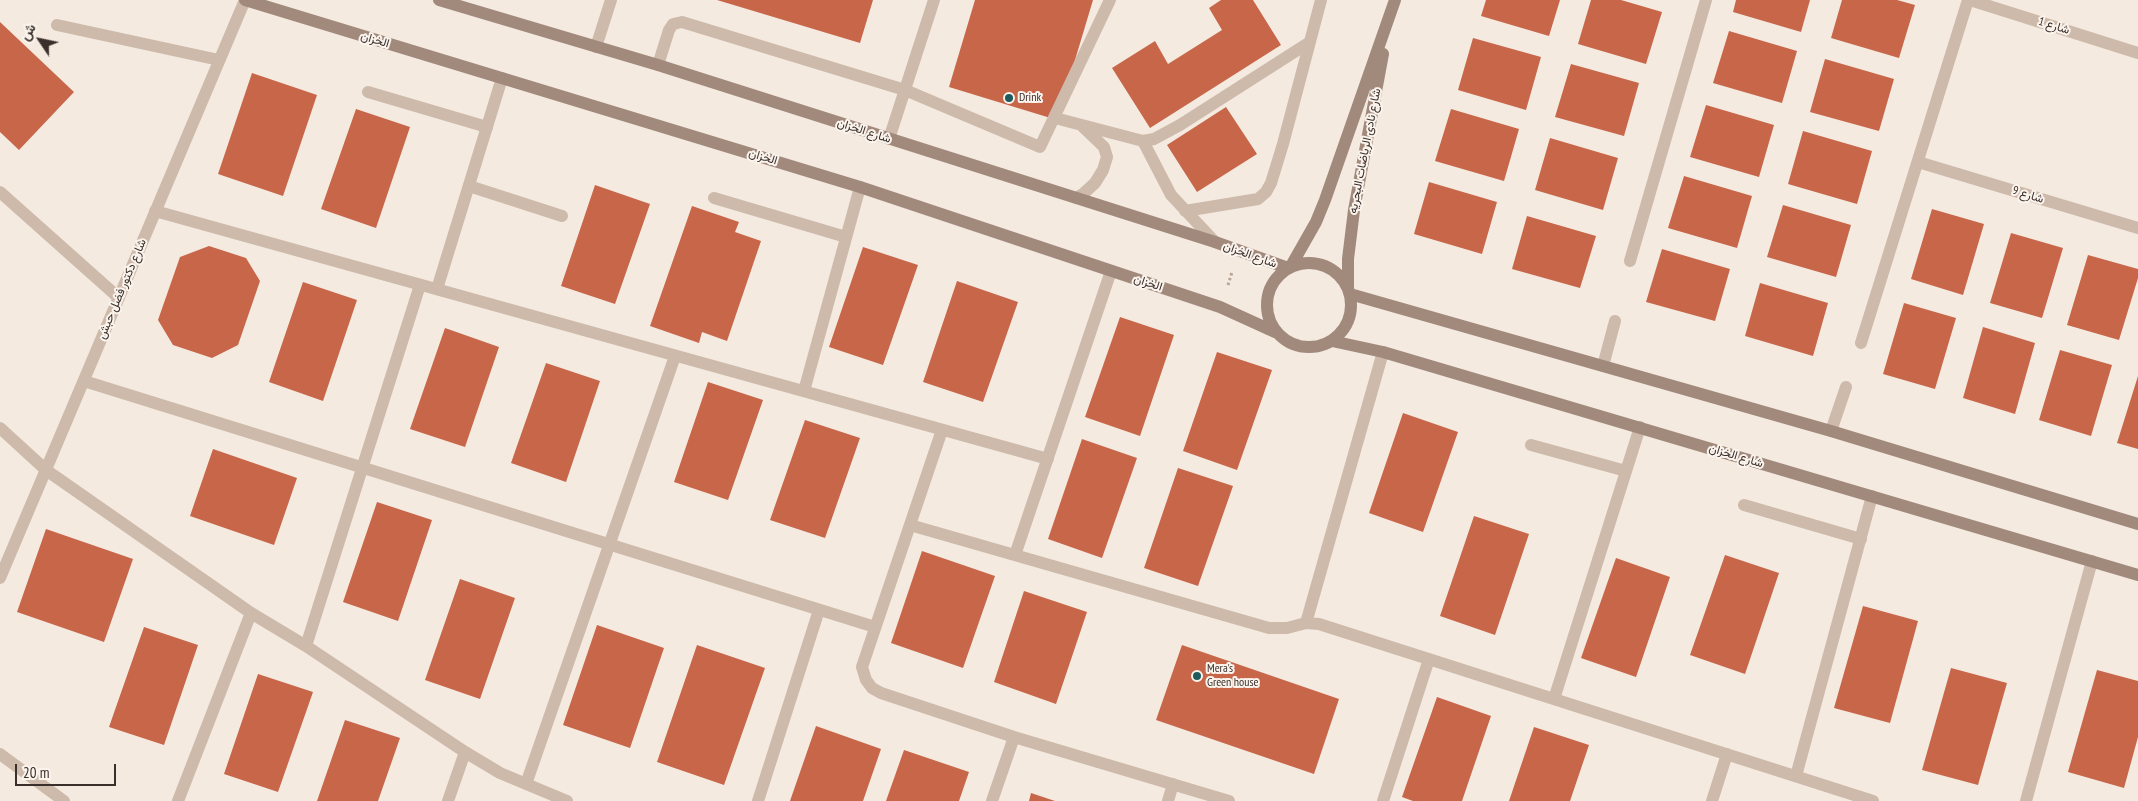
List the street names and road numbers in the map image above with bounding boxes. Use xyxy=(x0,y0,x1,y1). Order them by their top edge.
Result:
street label: شارع 1 xyxy=(2037,14,2071,38)
street label: الخزان xyxy=(359,29,391,51)
street label: شارع نادى الرياضات البحريه xyxy=(1346,87,1384,215)
street label: شارع الخزان xyxy=(835,116,893,146)
street label: الخزان xyxy=(747,146,779,168)
street label: شارع 9 xyxy=(2011,183,2045,207)
street label: شارع دكتور فضل حبش xyxy=(94,237,150,341)
street label: شارع الخزان xyxy=(1221,239,1279,271)
street label: الخزان xyxy=(1132,272,1164,294)
street label: شارع الخزان xyxy=(1707,441,1765,471)

